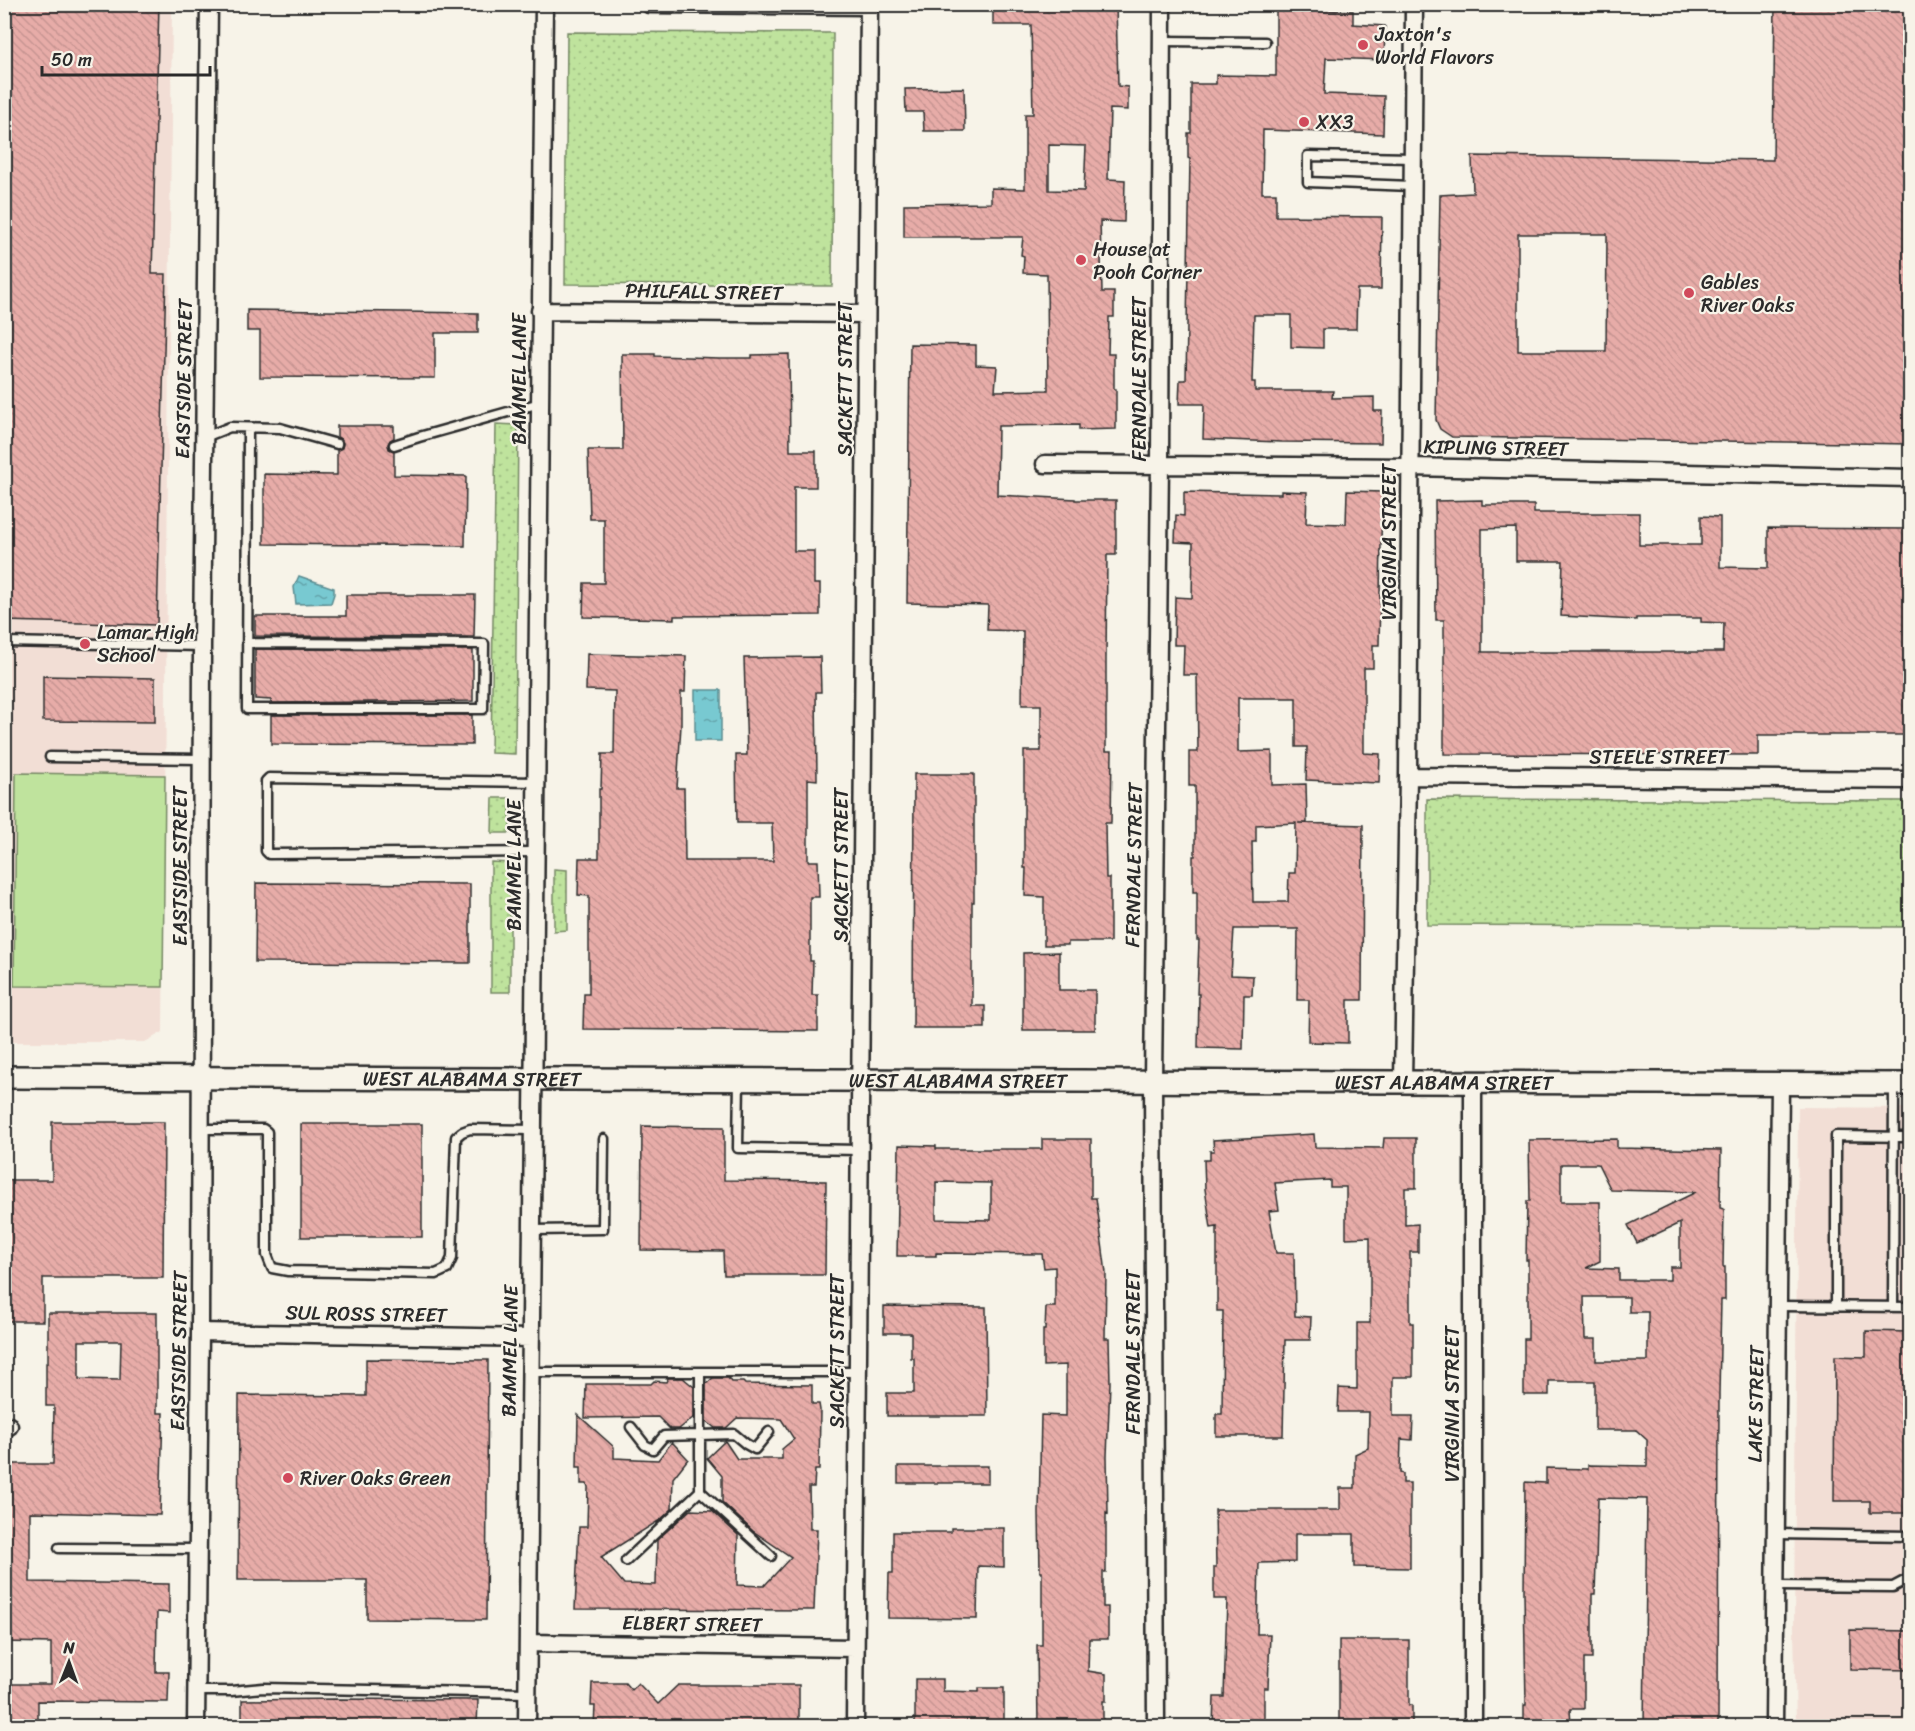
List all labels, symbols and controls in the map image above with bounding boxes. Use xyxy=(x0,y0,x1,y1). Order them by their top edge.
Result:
place label: Jaxton's World Flavors xyxy=(1374,17,1495,75)
marker: Jaxton's World Flavors xyxy=(1356,38,1370,52)
scale bar xyxy=(42,39,210,77)
text: 50 m xyxy=(51,44,92,76)
place label: XX3 xyxy=(1315,105,1353,140)
marker: XX3 xyxy=(1297,115,1311,129)
place label: House at Pooh Corner xyxy=(1093,232,1203,290)
marker: House at Pooh Corner xyxy=(1074,253,1088,267)
place label: Gables River Oaks xyxy=(1701,265,1795,323)
street label: PHILFALL STREET xyxy=(625,273,785,311)
marker: Gables River Oaks xyxy=(1682,286,1696,300)
street label: FERNDALE STREET xyxy=(1122,296,1157,461)
street label: EASTSIDE STREET xyxy=(165,297,203,459)
street label: SACKETT STREET xyxy=(828,301,863,456)
street label: BAMMEL LANE xyxy=(502,311,537,445)
street label: KIPLING STREET xyxy=(1423,429,1570,467)
street label: VIRGINIA STREET xyxy=(1372,462,1407,620)
place label: Lamar High School xyxy=(97,615,195,673)
marker: Lamar High School xyxy=(78,637,92,651)
street label: STEELE STREET xyxy=(1589,740,1731,775)
street label: FERNDALE STREET xyxy=(1115,781,1153,948)
street label: EASTSIDE STREET xyxy=(163,785,198,946)
street label: SACKETT STREET xyxy=(824,787,859,942)
street label: BAMMEL LANE xyxy=(497,797,532,931)
street label: WEST ALABAMA STREET xyxy=(363,1061,583,1097)
street label: WEST ALABAMA STREET xyxy=(849,1063,1069,1098)
street label: WEST ALABAMA STREET xyxy=(1335,1064,1555,1100)
street label: EASTSIDE STREET xyxy=(160,1269,198,1431)
street label: FERNDALE STREET xyxy=(1116,1269,1151,1434)
street label: SACKETT STREET xyxy=(820,1273,855,1428)
street label: BAMMEL LANE xyxy=(491,1283,529,1417)
street label: SUL ROSS STREET xyxy=(285,1295,448,1333)
street label: VIRGINIA STREET xyxy=(1435,1324,1470,1482)
street label: LAKE STREET xyxy=(1737,1344,1775,1463)
place label: River Oaks Green xyxy=(300,1461,451,1496)
marker: River Oaks Green xyxy=(281,1471,295,1485)
street label: ELBERT STREET xyxy=(622,1605,764,1643)
north arrow xyxy=(39,1632,99,1692)
text: N xyxy=(62,1633,76,1662)

